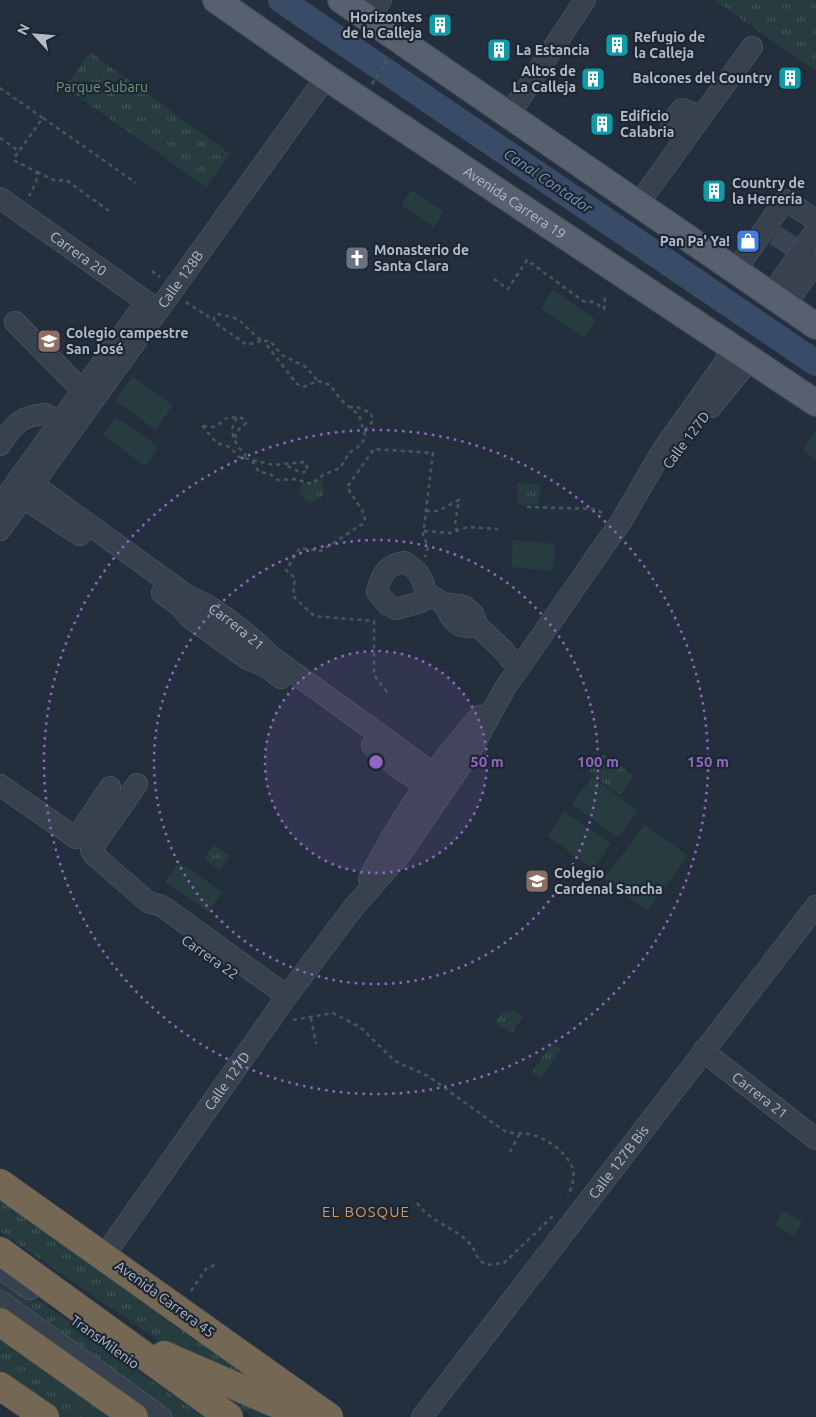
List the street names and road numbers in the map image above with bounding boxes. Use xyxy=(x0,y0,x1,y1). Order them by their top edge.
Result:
street label: Avenida Carrera 19 xyxy=(461,163,569,242)
street label: Carrera 20 xyxy=(47,228,110,279)
street label: Calle 128B xyxy=(155,247,207,311)
street label: Calle 127D xyxy=(659,408,713,472)
street label: Carrera 21 xyxy=(206,600,267,653)
street label: Carrera 22 xyxy=(179,932,241,982)
street label: Calle 127D xyxy=(201,1049,253,1113)
street label: Carrera 21 xyxy=(729,1069,791,1122)
street label: Calle 127B Bis xyxy=(585,1122,652,1202)
street label: Avenida Carrera 45 xyxy=(112,1258,218,1340)
street label: TransMilenio xyxy=(68,1312,142,1372)

